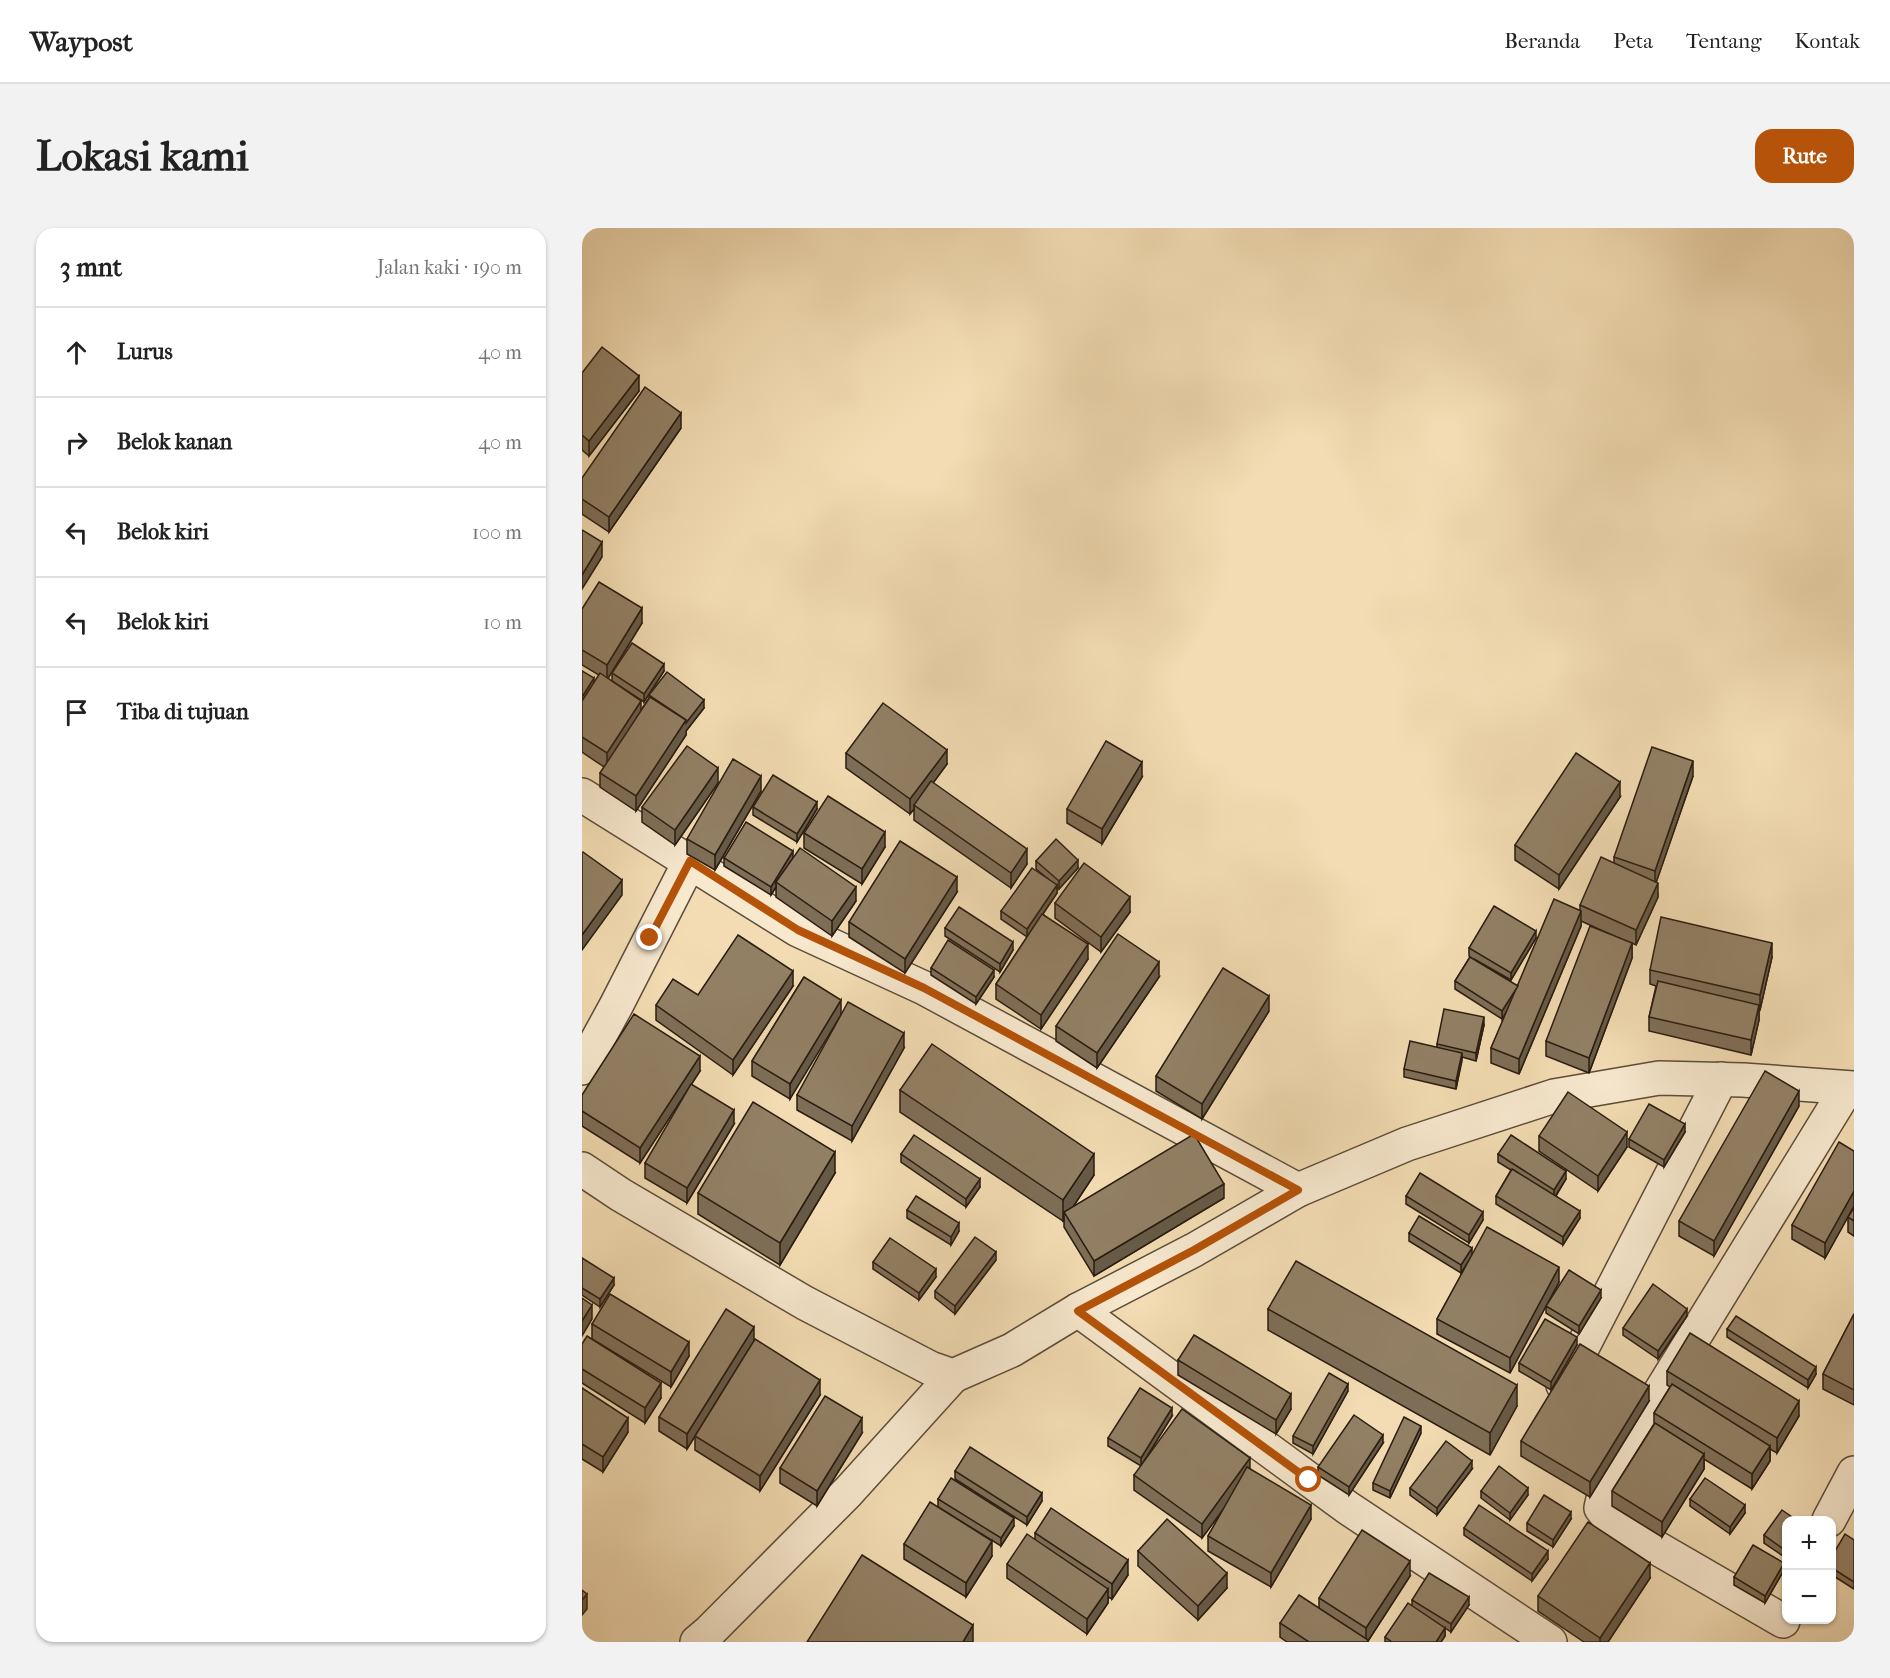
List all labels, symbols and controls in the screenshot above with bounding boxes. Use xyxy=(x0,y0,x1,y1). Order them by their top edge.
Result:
text: Waypost xyxy=(30,25,133,58)
text: Beranda xyxy=(1504,29,1580,53)
text: Peta xyxy=(1613,29,1653,53)
text: Tentang xyxy=(1686,29,1762,53)
text: Kontak xyxy=(1795,29,1860,53)
button: Rute xyxy=(1755,129,1854,183)
text: Lokasi kami xyxy=(36,132,249,181)
text: 3 mnt xyxy=(60,252,122,283)
text: Jalan kaki · 190 m xyxy=(377,256,522,279)
icon: ahead xyxy=(60,336,93,369)
text: Lurus xyxy=(117,339,173,365)
text: 40 m xyxy=(478,341,522,364)
icon: right xyxy=(60,426,93,459)
text: Belok kanan xyxy=(117,429,232,455)
text: 40 m xyxy=(478,431,522,454)
icon: left xyxy=(60,516,93,549)
text: Belok kiri xyxy=(117,519,209,545)
text: 100 m xyxy=(472,521,522,544)
icon: left xyxy=(60,606,93,639)
text: Belok kiri xyxy=(117,609,209,635)
text: 10 m xyxy=(483,611,522,634)
icon: arrive xyxy=(60,696,93,729)
text: Tiba di tujuan xyxy=(117,699,249,725)
route end xyxy=(636,924,662,950)
route start xyxy=(1295,1466,1321,1492)
map controls xyxy=(1782,1516,1836,1624)
button: + xyxy=(1782,1516,1836,1570)
button: − xyxy=(1782,1570,1836,1624)

